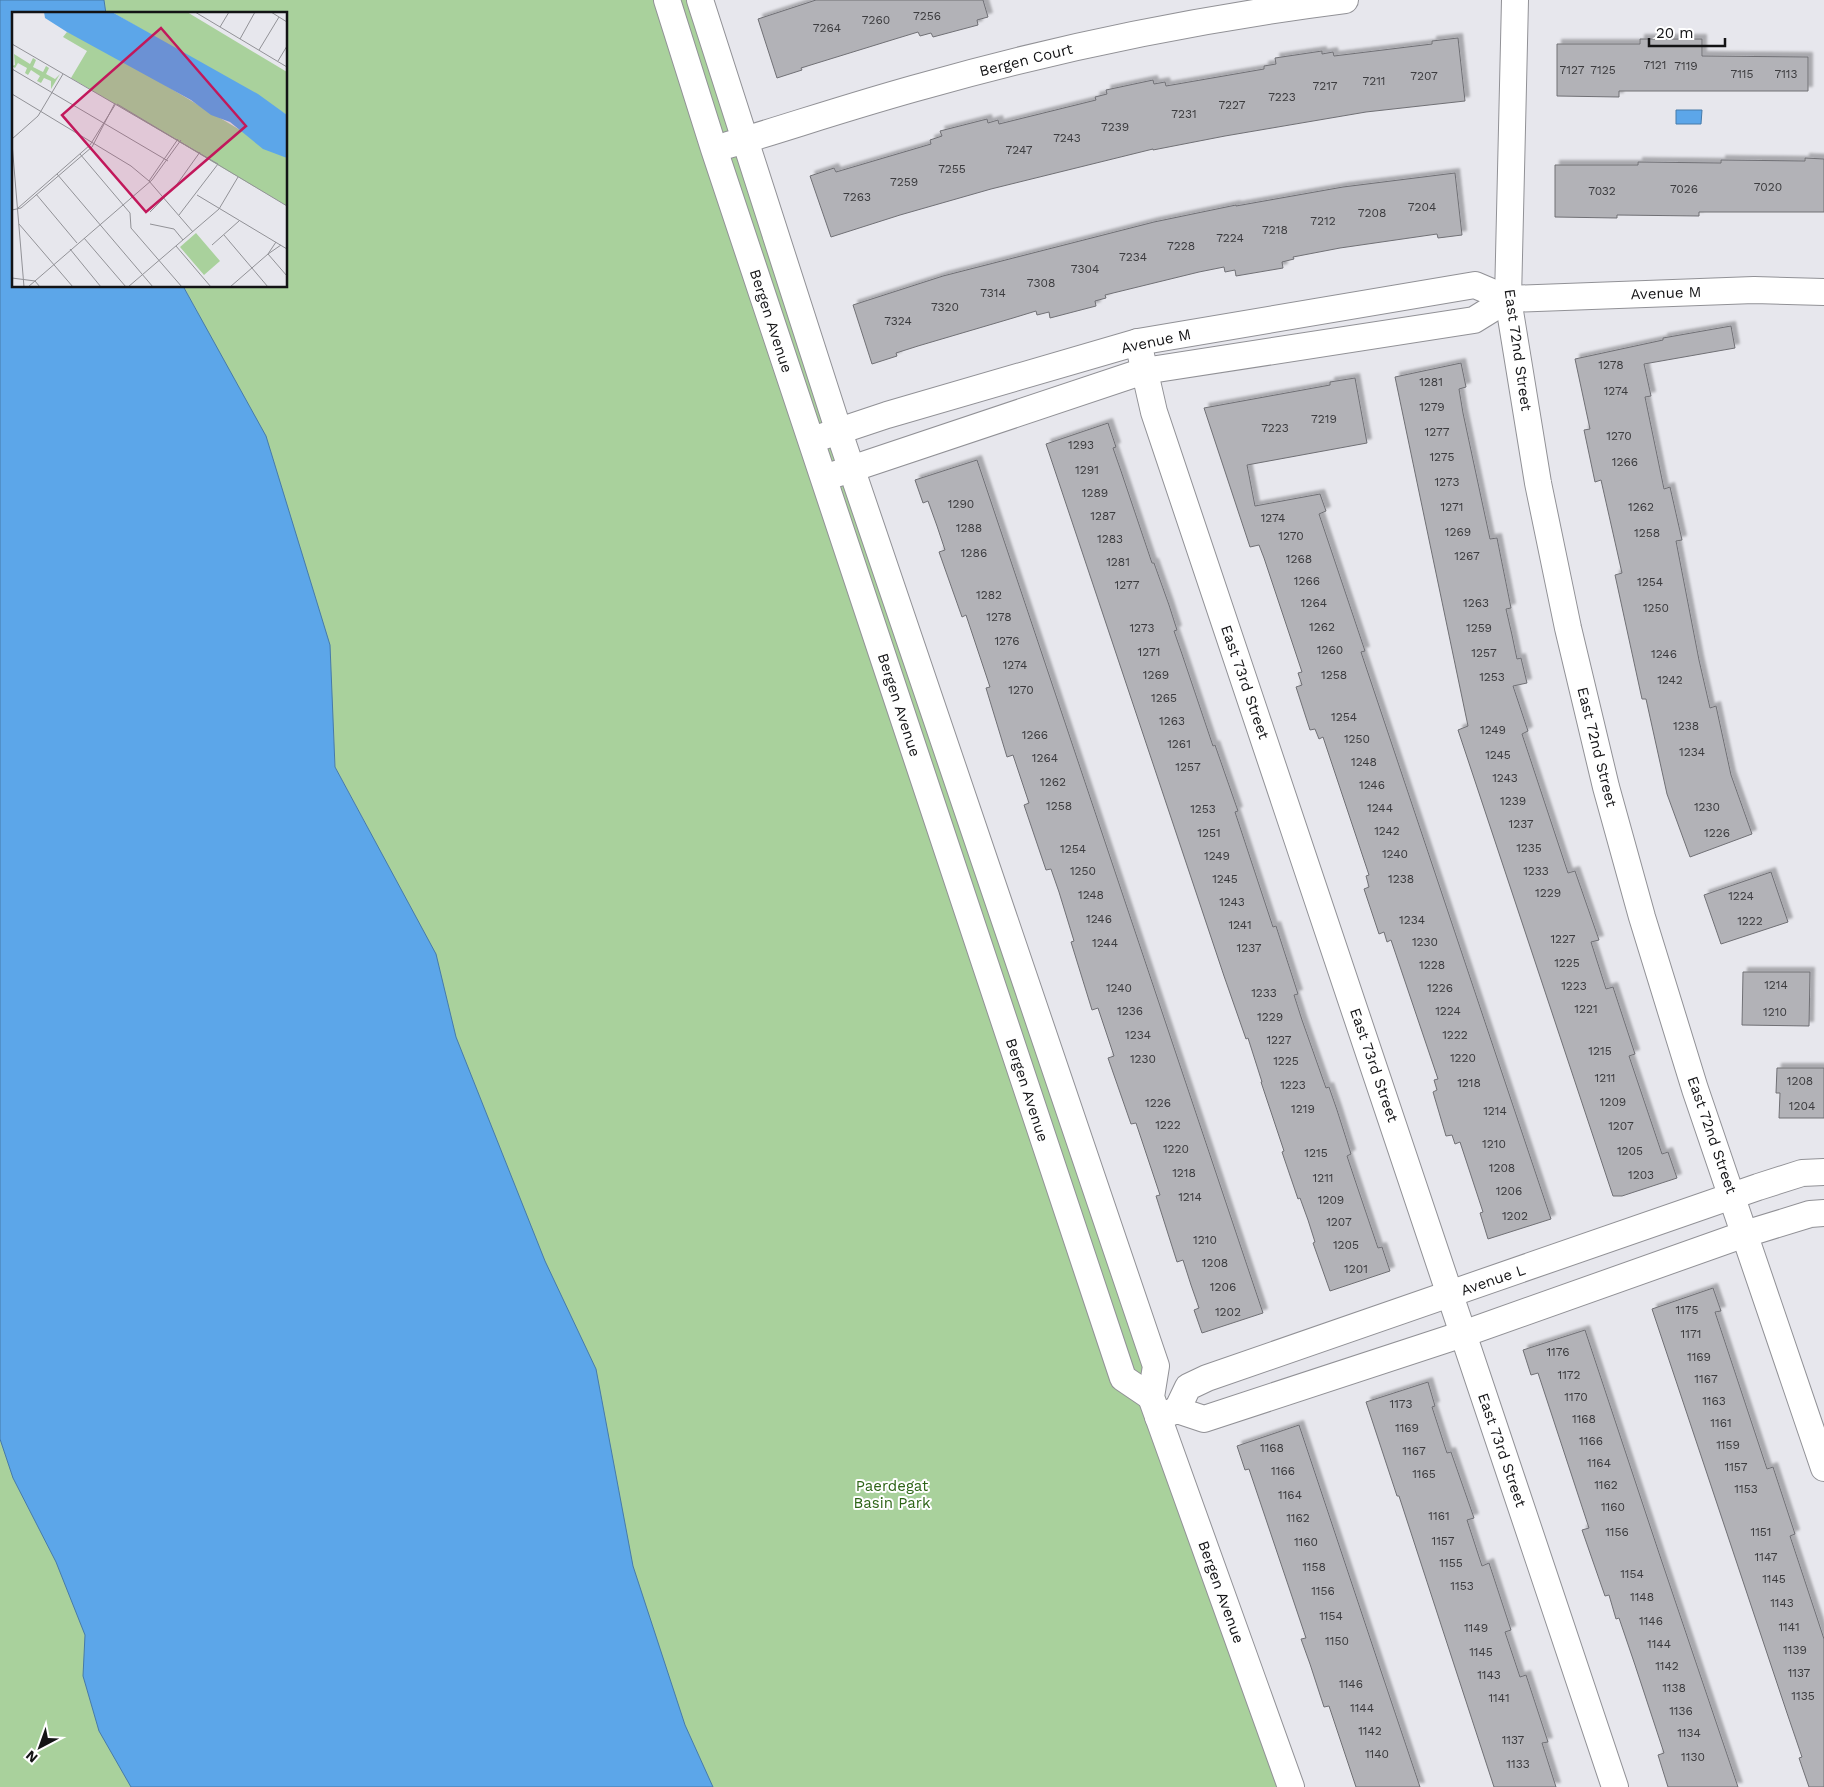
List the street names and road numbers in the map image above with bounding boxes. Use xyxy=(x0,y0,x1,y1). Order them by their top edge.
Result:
street label: Bergen Court xyxy=(977,40,1075,80)
street label: Bergen Avenue xyxy=(746,267,796,375)
street label: Avenue M xyxy=(1630,283,1702,303)
street label: East 72nd Street xyxy=(1501,288,1536,413)
street label: Avenue M xyxy=(1119,325,1193,357)
street label: East 73rd Street xyxy=(1217,623,1273,742)
street label: Bergen Avenue xyxy=(874,651,924,759)
street label: East 72nd Street xyxy=(1573,685,1621,809)
street label: East 73rd Street xyxy=(1346,1006,1402,1125)
street label: Bergen Avenue xyxy=(1002,1036,1052,1144)
street label: East 72nd Street xyxy=(1683,1074,1741,1197)
street label: Avenue L xyxy=(1458,1261,1528,1299)
street label: East 73rd Street xyxy=(1474,1391,1530,1510)
street label: Bergen Avenue xyxy=(1194,1538,1248,1646)

